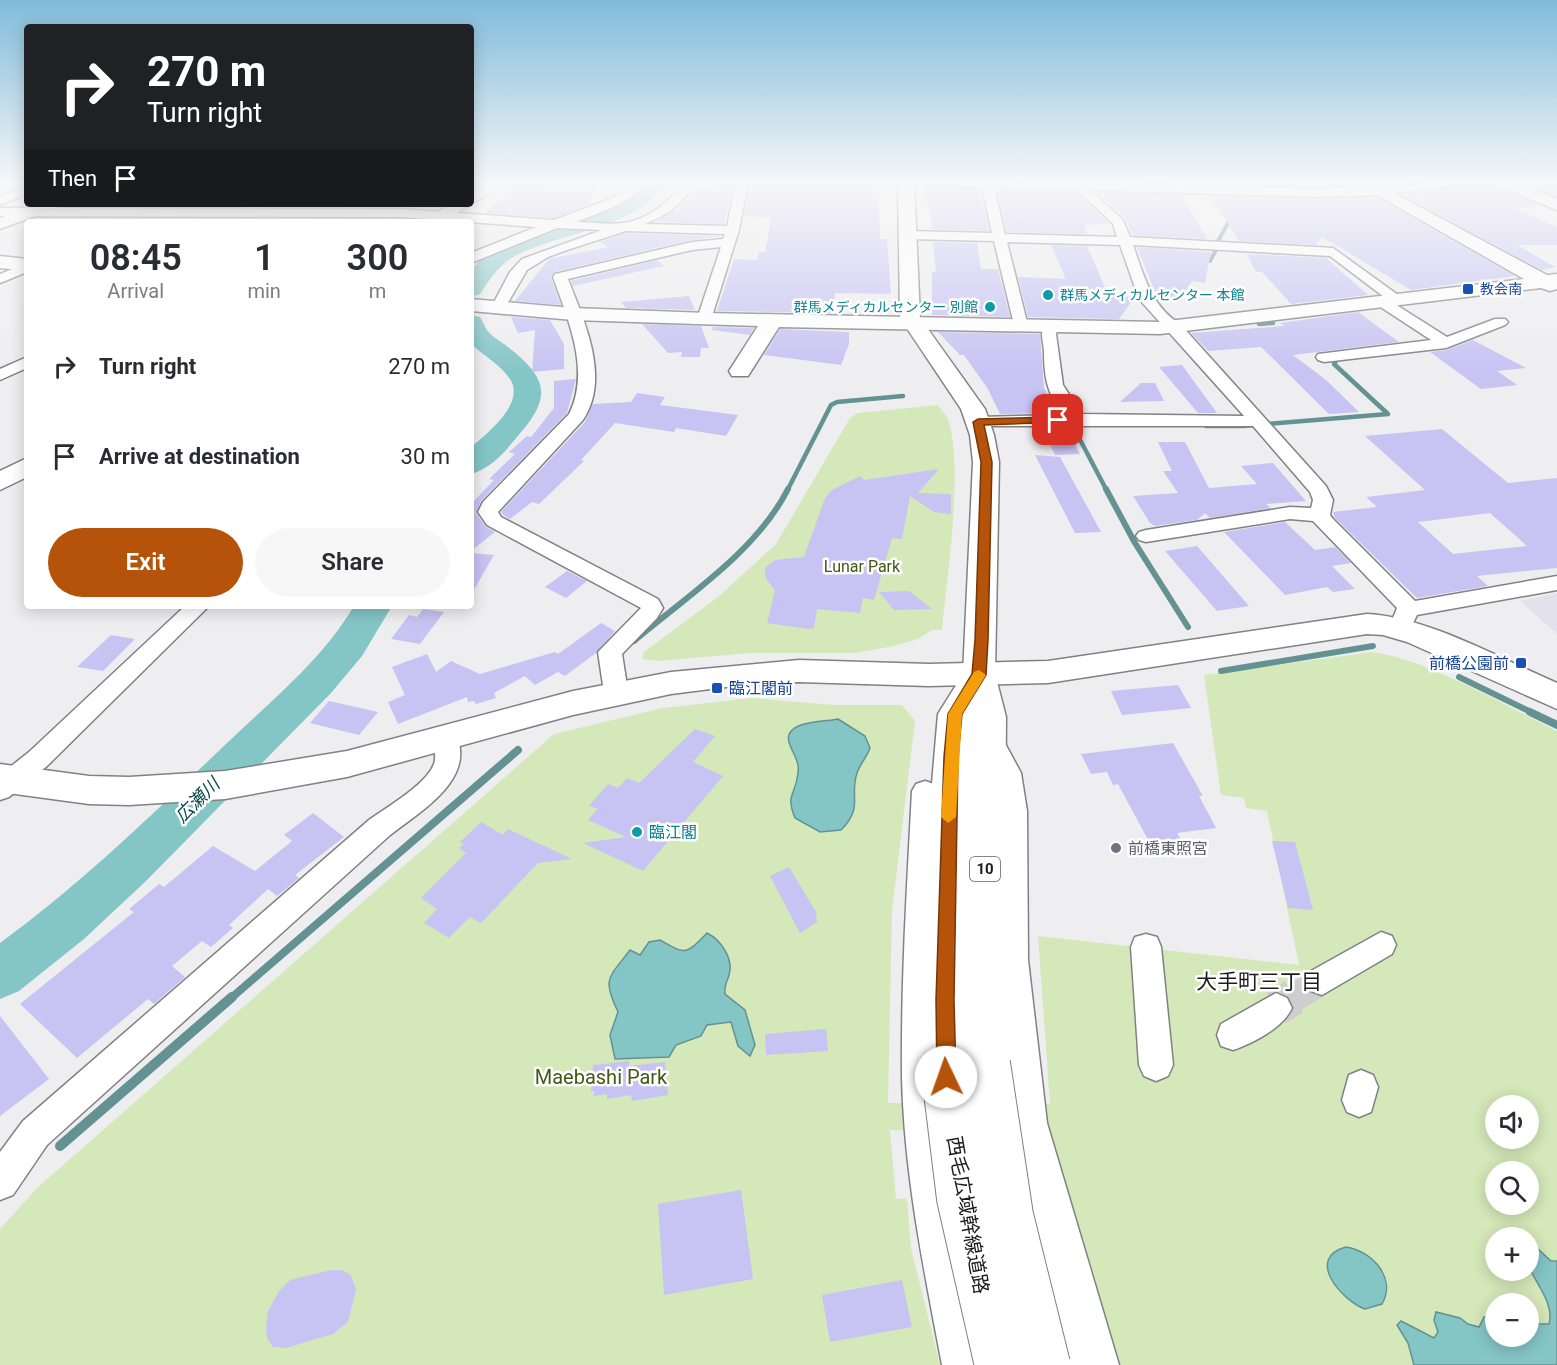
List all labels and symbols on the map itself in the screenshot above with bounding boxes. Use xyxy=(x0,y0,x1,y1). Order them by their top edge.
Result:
place label: 教会南 xyxy=(1480,281,1522,297)
marker: 教会南 xyxy=(1461,282,1475,296)
place label: 群馬メディカルセンター 本館 xyxy=(1060,287,1245,303)
marker: 群馬メディカルセンター 本館 xyxy=(1041,288,1055,302)
place label: 群馬メディカルセンター 別館 xyxy=(794,299,978,315)
marker: 群馬メディカルセンター 別館 xyxy=(983,300,997,314)
pin xyxy=(1032,394,1083,445)
park label: Lunar Park xyxy=(824,557,901,576)
place label: 前橋公園前 xyxy=(1429,654,1509,673)
marker: 前橋公園前 xyxy=(1514,656,1528,670)
place label: 臨江閣前 xyxy=(729,679,793,698)
marker: 臨江閣前 xyxy=(710,681,724,695)
water label: 広瀬川 xyxy=(170,772,225,827)
place label: 臨江閣 xyxy=(649,823,697,842)
marker: 臨江閣 xyxy=(630,825,644,839)
place label: 前橋東照宮 xyxy=(1128,839,1208,858)
marker: 前橋東照宮 xyxy=(1109,841,1123,855)
road number: 10 xyxy=(970,857,1000,881)
district label: 大手町三丁目 xyxy=(1196,970,1322,994)
position arrow xyxy=(914,1045,978,1109)
park label: Maebashi Park xyxy=(535,1065,668,1089)
street label: 西毛広域幹線道路 xyxy=(942,1134,994,1296)

